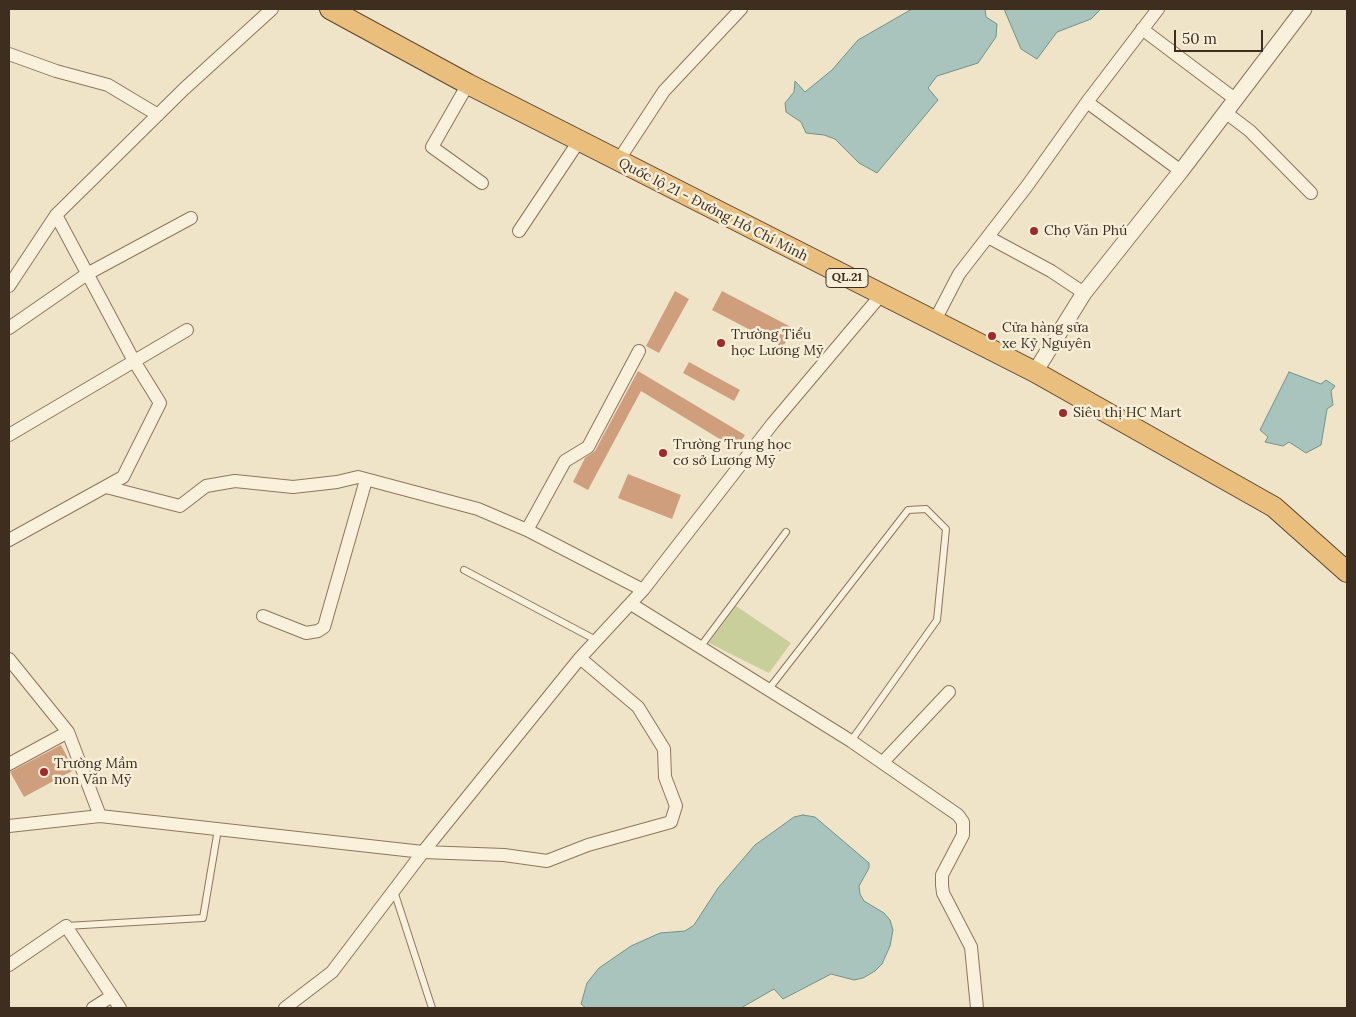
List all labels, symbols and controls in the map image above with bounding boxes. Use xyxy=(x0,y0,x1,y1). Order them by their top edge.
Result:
scale bar xyxy=(1176,20,1265,52)
text: 50 m xyxy=(1182,29,1217,48)
street label: Quốc lộ 21 - Đường Hồ Chí Minh xyxy=(615,155,811,265)
place label: Chợ Văn Phú xyxy=(1044,223,1127,239)
marker: Chợ Văn Phú xyxy=(1028,225,1040,237)
road number: QL.21 xyxy=(826,268,868,288)
place label: Cửa hàng sửa xe Kỷ Nguyên xyxy=(1002,320,1091,352)
place label: Trường Tiểu học Lương Mỹ xyxy=(731,327,824,360)
marker: Cửa hàng sửa xe Kỷ Nguyên xyxy=(986,330,998,342)
marker: Trường Tiểu học Lương Mỹ xyxy=(715,337,727,349)
place label: Siêu thị HC Mart xyxy=(1073,405,1182,421)
marker: Siêu thị HC Mart xyxy=(1057,407,1069,419)
place label: Trường Trung học cơ sở Lương Mỹ xyxy=(673,437,791,470)
marker: Trường Trung học cơ sở Lương Mỹ xyxy=(657,447,669,459)
place label: Trường Mầm non Văn Mỹ xyxy=(54,756,138,789)
marker: Trường Mầm non Văn Mỹ xyxy=(38,766,50,778)

